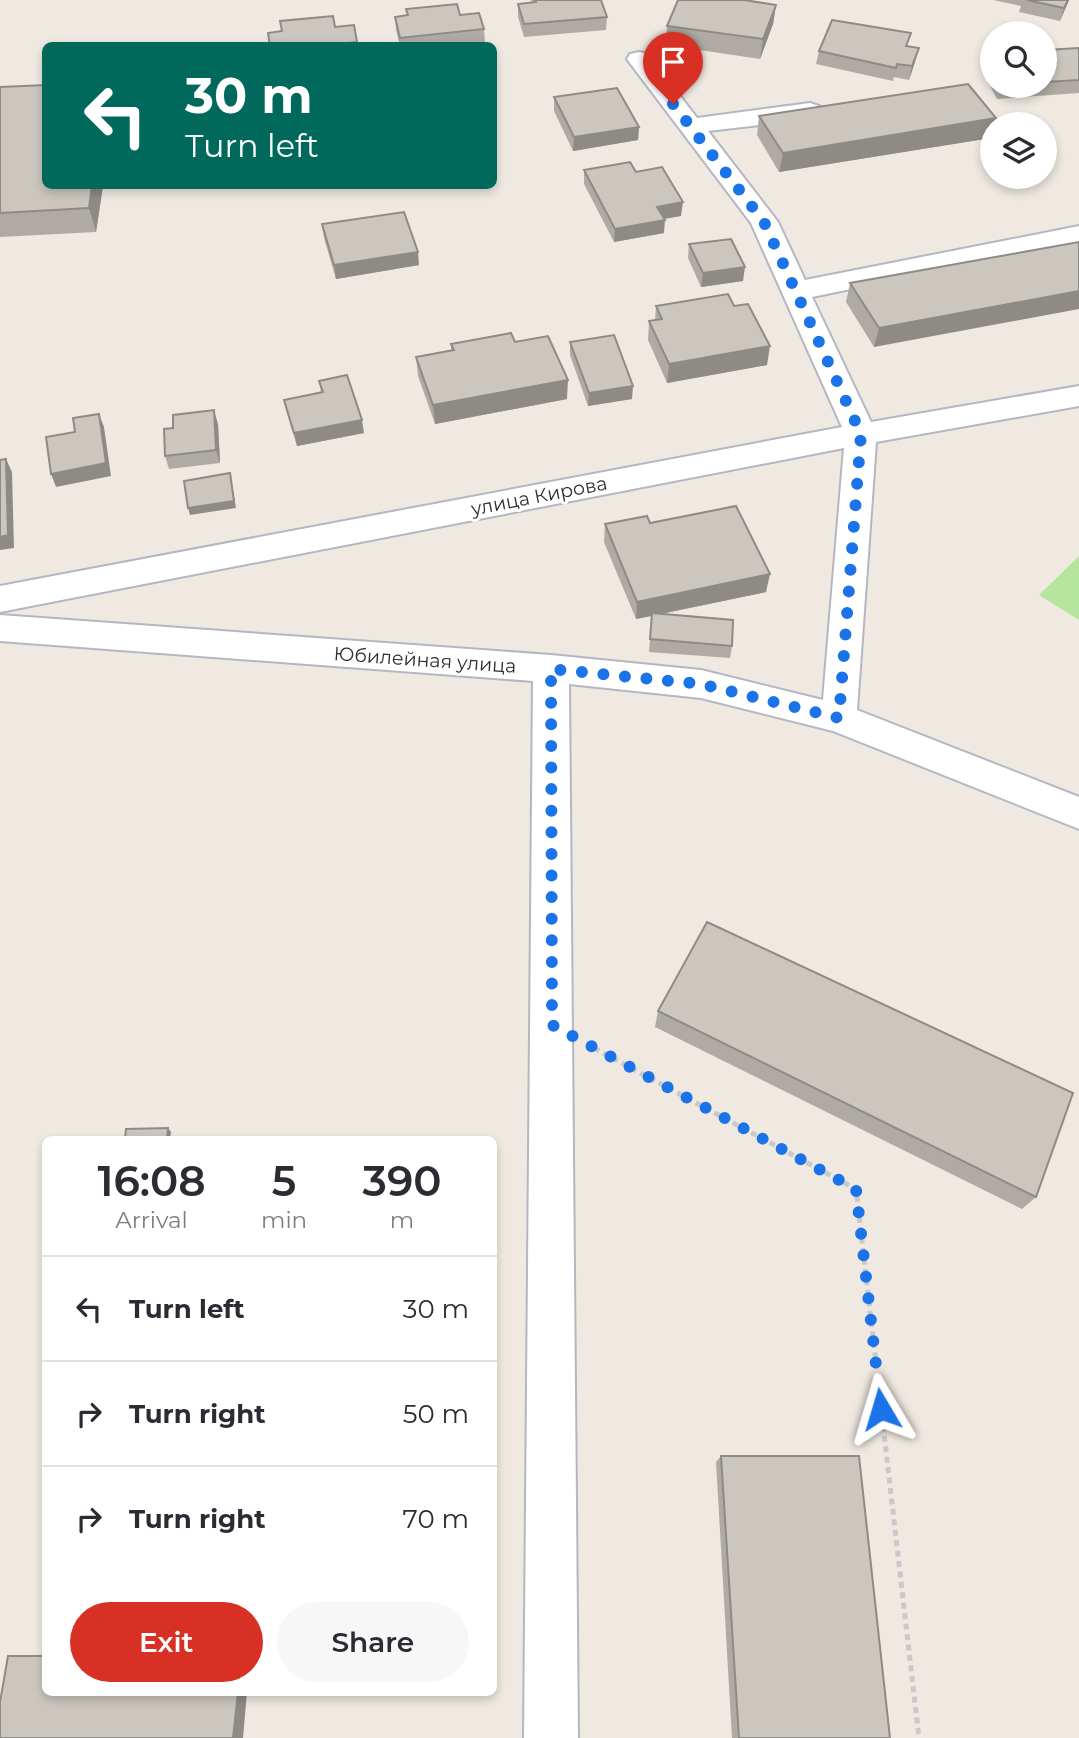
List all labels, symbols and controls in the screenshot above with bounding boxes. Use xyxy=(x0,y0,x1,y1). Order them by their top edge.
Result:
map controls xyxy=(980,21,1057,189)
button: search xyxy=(980,21,1057,98)
pin xyxy=(643,32,703,104)
icon: arrive xyxy=(654,43,692,81)
text: 30 m xyxy=(185,66,313,125)
icon: left xyxy=(70,70,161,161)
button: layers xyxy=(980,112,1057,189)
text: Turn left xyxy=(185,126,319,165)
street label: улица Кирова xyxy=(468,472,609,521)
street label: Юбилейная улица xyxy=(333,642,517,678)
text: 16:08 xyxy=(97,1155,206,1207)
text: 5 xyxy=(272,1155,296,1207)
text: 390 xyxy=(363,1155,442,1207)
text: Arrival xyxy=(115,1206,188,1234)
text: min xyxy=(261,1206,307,1234)
text: m xyxy=(390,1206,414,1234)
icon: left xyxy=(70,1290,108,1328)
text: Turn left xyxy=(129,1293,245,1325)
text: 30 m xyxy=(403,1293,469,1325)
position arrow xyxy=(844,1372,918,1446)
icon: right xyxy=(70,1395,108,1433)
text: Turn right xyxy=(129,1398,265,1430)
text: 50 m xyxy=(403,1398,469,1430)
icon: right xyxy=(70,1500,108,1538)
text: Turn right xyxy=(129,1503,265,1535)
text: 70 m xyxy=(403,1503,469,1535)
button: Exit xyxy=(70,1602,263,1682)
button: Share xyxy=(277,1602,469,1682)

